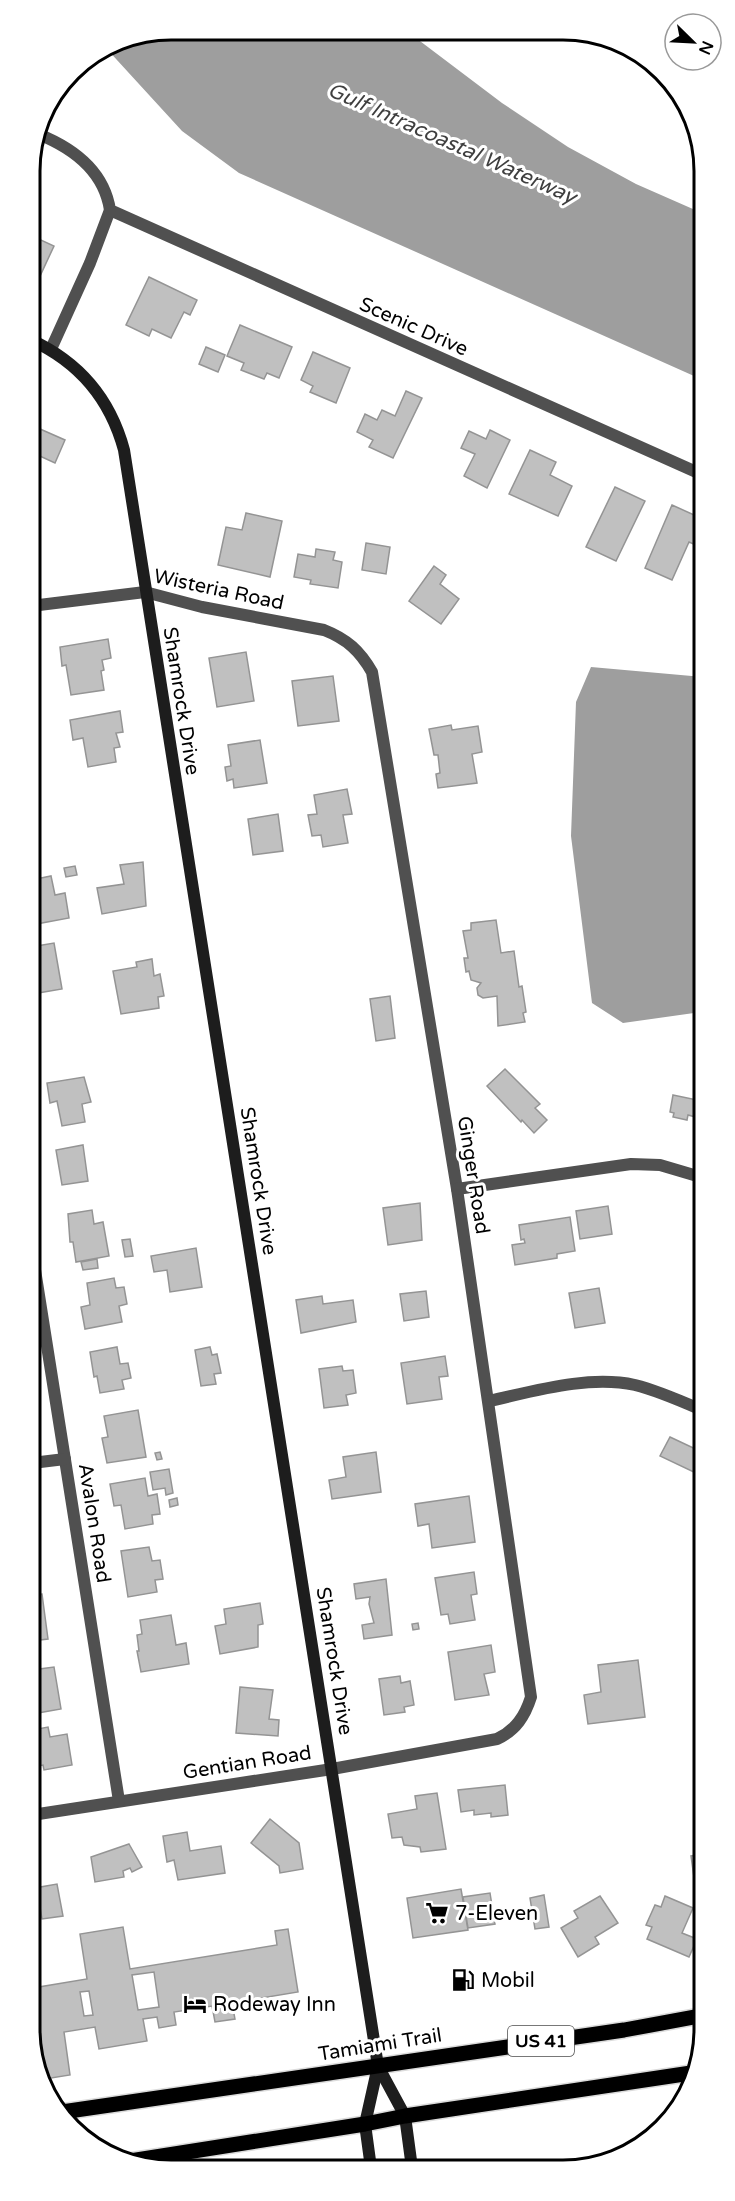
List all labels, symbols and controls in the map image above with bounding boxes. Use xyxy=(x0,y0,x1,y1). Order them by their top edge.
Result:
north arrow xyxy=(663,12,723,72)
text: N xyxy=(694,38,718,58)
water label: Gulf Intracoastal Waterway xyxy=(324,77,582,211)
street label: Scenic Drive xyxy=(355,292,472,362)
street label: Wisteria Road xyxy=(151,564,286,616)
street label: Shamrock Drive xyxy=(157,625,205,777)
street label: Shamrock Drive xyxy=(234,1105,282,1257)
street label: Ginger Road xyxy=(452,1114,494,1236)
street label: Avalon Road xyxy=(73,1462,115,1585)
street label: Shamrock Drive xyxy=(310,1585,358,1737)
street label: Gentian Road xyxy=(181,1741,313,1785)
supermarket icon: 7-Eleven xyxy=(424,1900,450,1926)
place label: 7-Eleven xyxy=(455,1902,538,1926)
fuel station icon: Mobil xyxy=(450,1967,476,1993)
place label: Mobil xyxy=(481,1969,535,1993)
hotel icon: Rodeway Inn xyxy=(182,1991,208,2017)
place label: Rodeway Inn xyxy=(213,1993,336,2017)
street label: Tamiami Trail xyxy=(317,2023,444,2067)
road number: US 41 xyxy=(508,2026,574,2056)

